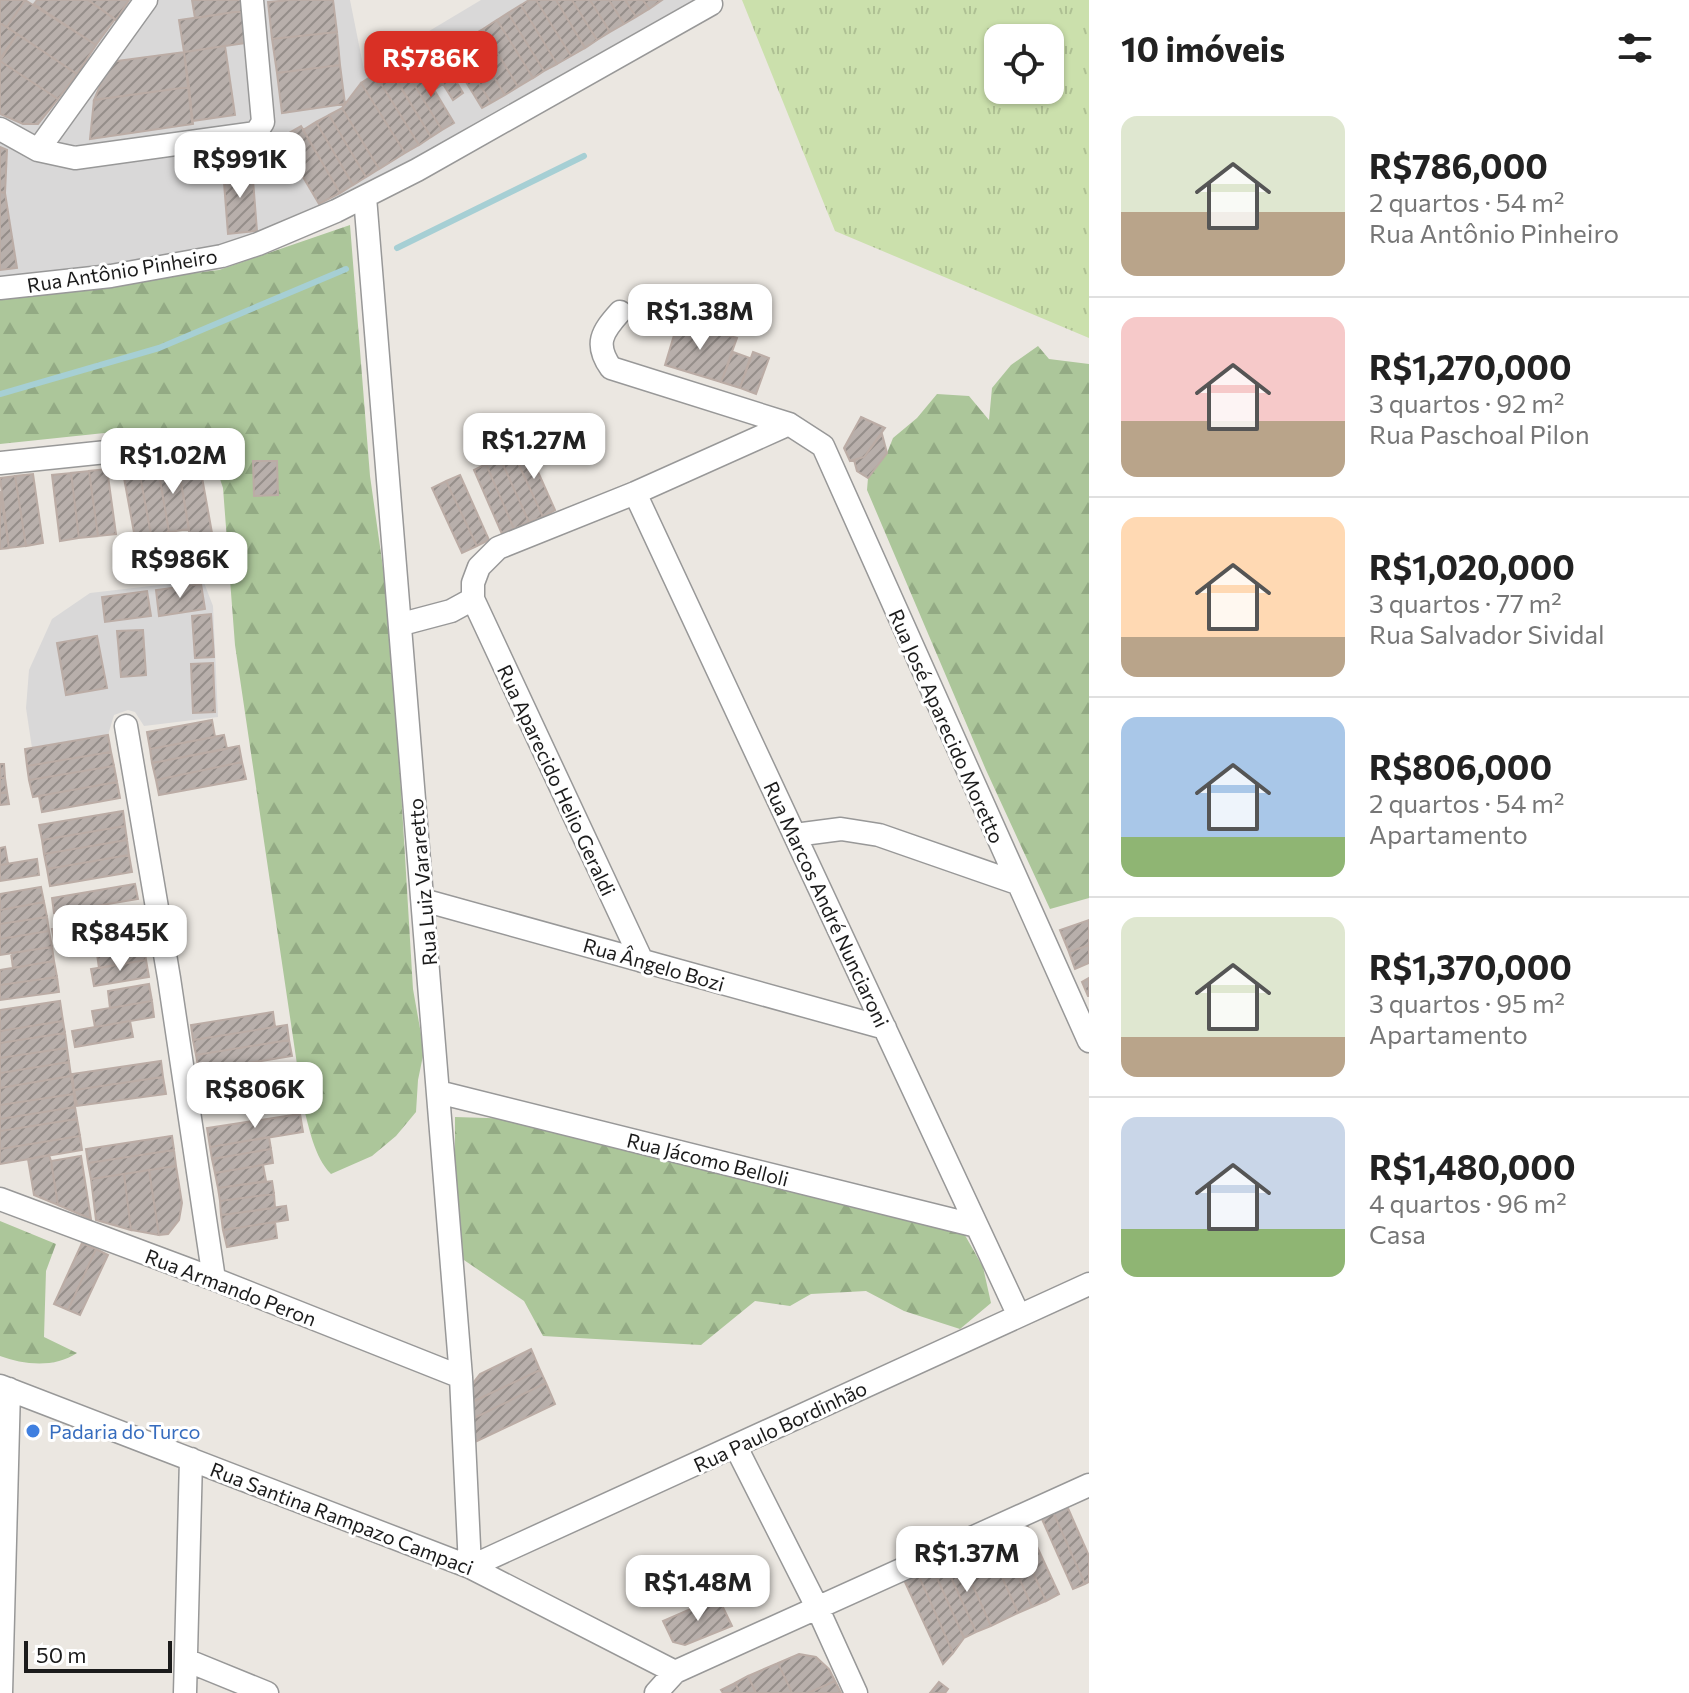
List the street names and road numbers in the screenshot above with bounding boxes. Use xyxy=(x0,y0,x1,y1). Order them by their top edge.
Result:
street label: Rua Antônio Pinheiro xyxy=(25,243,219,297)
street label: Rua José Aparecido Moretto xyxy=(884,605,1010,847)
street label: Rua Aparecido Helio Geraldi xyxy=(493,661,621,899)
street label: Rua Marcos André Nunciaroni xyxy=(759,777,895,1031)
street label: Rua Luiz Vararetto xyxy=(403,797,441,967)
street label: Rua Ângelo Bozi xyxy=(581,932,727,996)
street label: Rua Jácomo Belloli xyxy=(625,1127,791,1191)
street label: Rua Armando Peron xyxy=(142,1243,320,1331)
street label: Rua Paulo Bordinhão xyxy=(690,1375,870,1477)
street label: Rua Santina Rampazo Campaci xyxy=(207,1457,477,1579)

